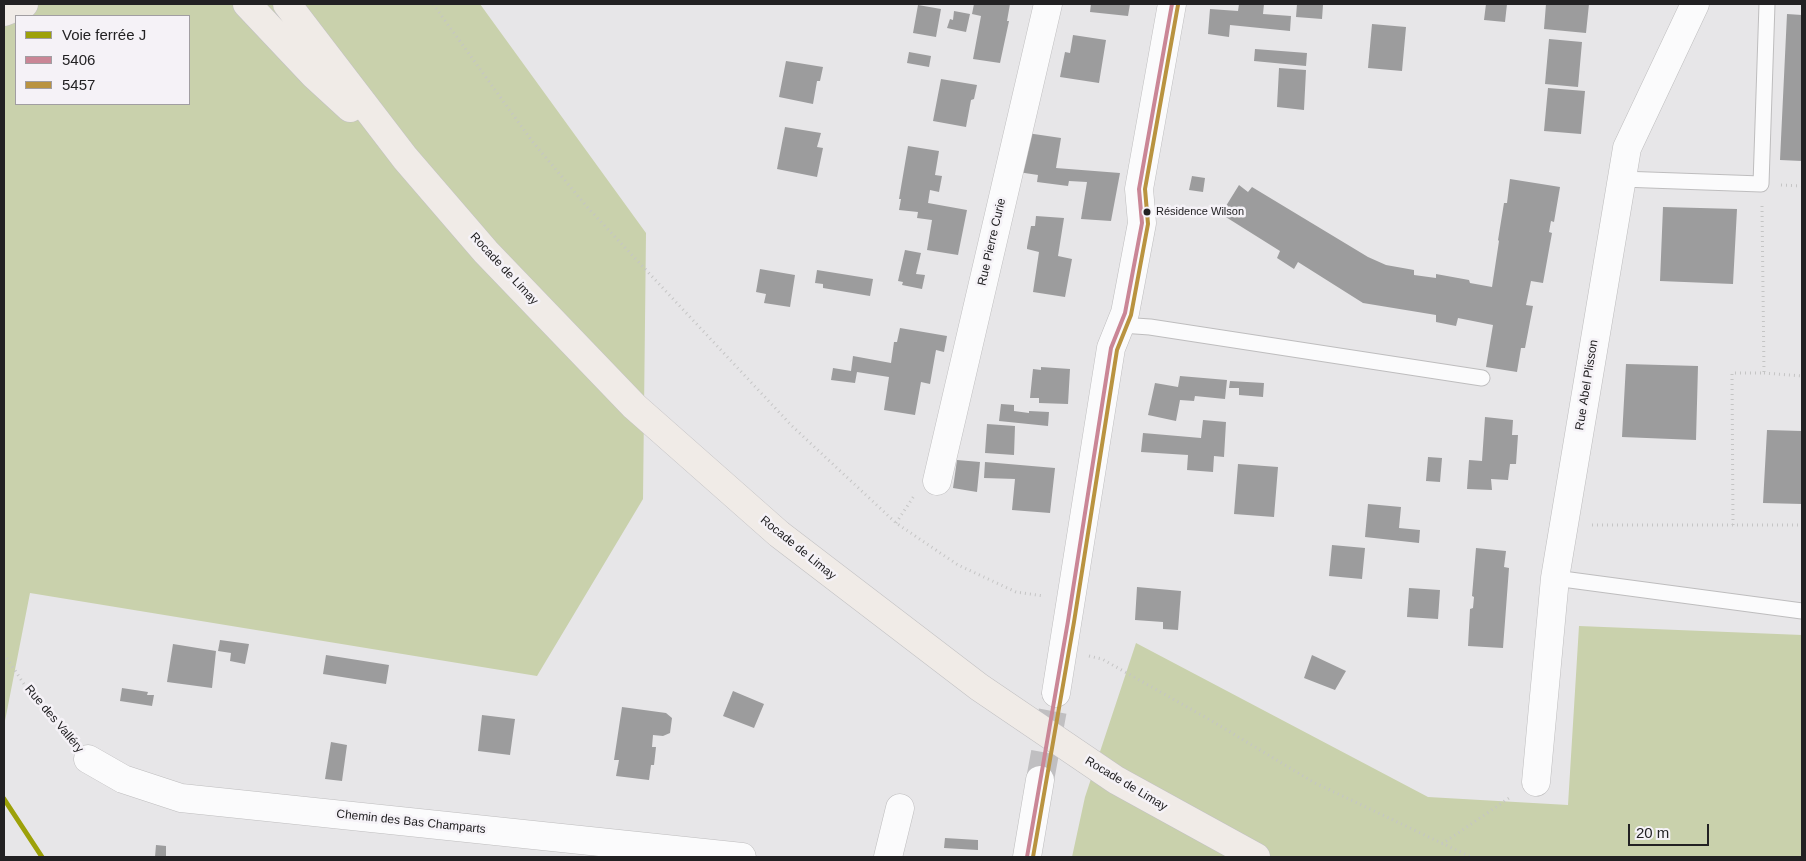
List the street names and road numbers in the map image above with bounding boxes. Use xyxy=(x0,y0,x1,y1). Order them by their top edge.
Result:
street label: Rue Pierre Curie xyxy=(975,197,1009,287)
street label: Rocade de Limay xyxy=(467,230,541,308)
street label: Rue Abel Plisson xyxy=(1573,339,1601,431)
street label: Rocade de Limay xyxy=(757,513,839,583)
street label: Rue des Valléry xyxy=(22,682,86,756)
street label: Rocade de Limay xyxy=(1082,754,1170,814)
street label: Chemin des Bas Champarts xyxy=(336,807,486,837)

